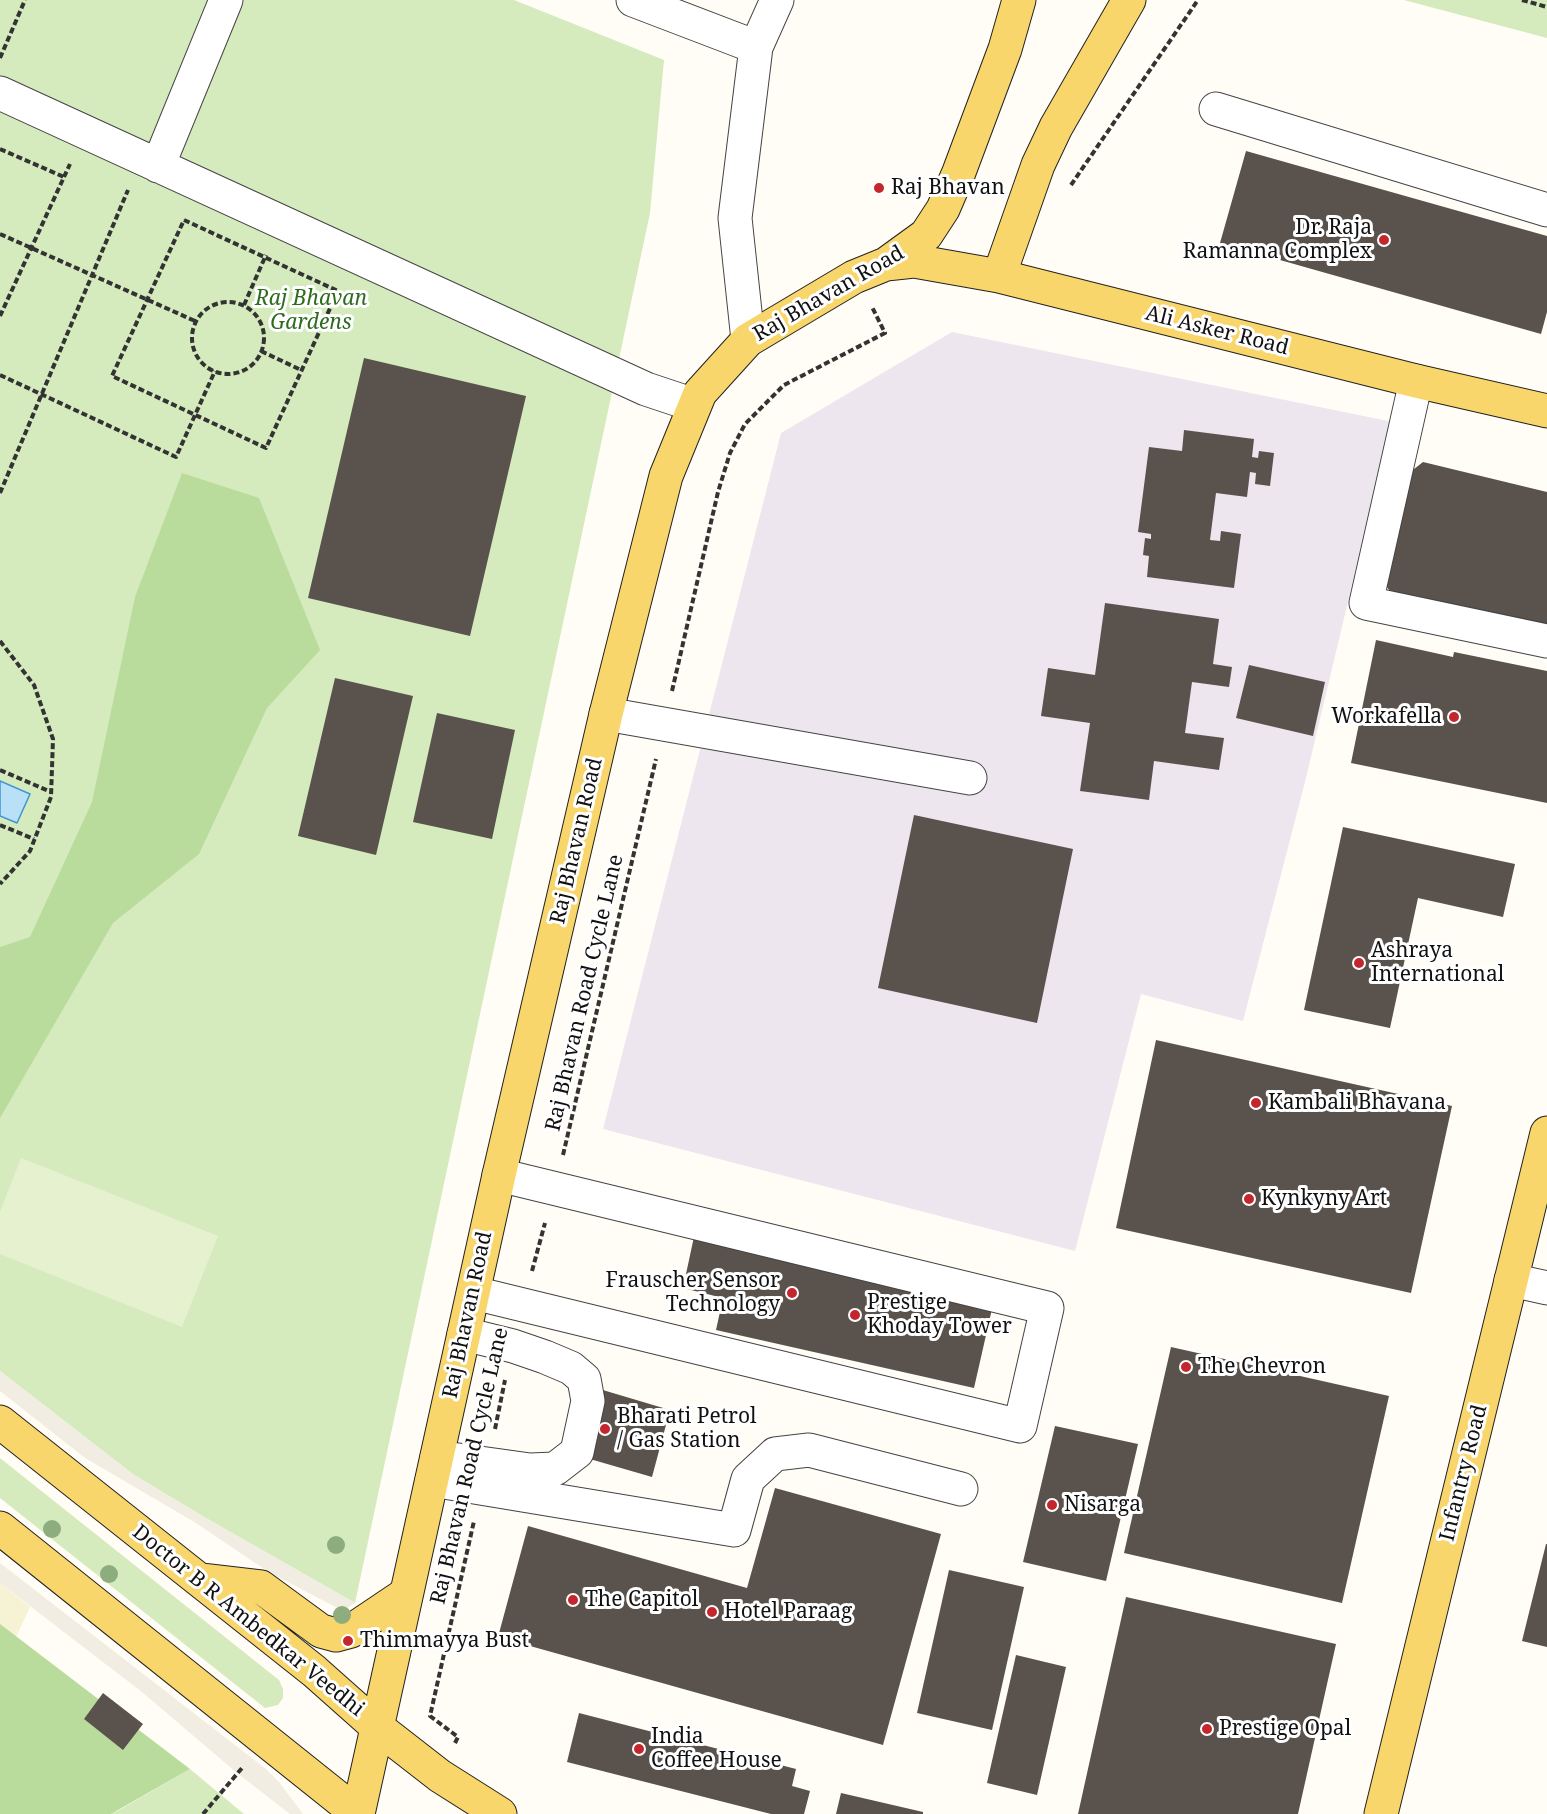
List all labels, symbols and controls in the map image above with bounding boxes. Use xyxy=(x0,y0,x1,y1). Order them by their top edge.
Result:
place label: Raj Bhavan xyxy=(891,175,1005,201)
marker: Raj Bhavan xyxy=(872,181,886,195)
place label: Dr. Raja Ramanna Complex xyxy=(1183,215,1372,265)
marker: Dr. Raja Ramanna Complex xyxy=(1377,233,1391,247)
street label: Raj Bhavan Road xyxy=(749,241,909,347)
park label: Raj Bhavan Gardens xyxy=(255,286,367,336)
street label: Ali Asker Road xyxy=(1143,301,1291,361)
place label: Workafella xyxy=(1331,704,1442,730)
marker: Workafella xyxy=(1447,710,1461,724)
street label: Raj Bhavan Road xyxy=(546,755,608,927)
street label: Raj Bhavan Road Cycle Lane xyxy=(541,852,629,1134)
place label: Ashraya International xyxy=(1371,938,1504,988)
marker: Ashraya International xyxy=(1352,956,1366,970)
place label: Kambali Bhavana xyxy=(1268,1090,1446,1116)
marker: Kambali Bhavana xyxy=(1249,1096,1263,1110)
place label: Kynkyny Art xyxy=(1261,1186,1387,1212)
marker: Kynkyny Art xyxy=(1242,1192,1256,1206)
street label: Raj Bhavan Road xyxy=(438,1229,498,1401)
place label: Frauscher Sensor Technology xyxy=(606,1268,780,1318)
marker: Frauscher Sensor Technology xyxy=(785,1286,799,1300)
place label: Prestige Khoday Tower xyxy=(867,1290,1012,1340)
marker: Prestige Khoday Tower xyxy=(848,1308,862,1322)
street label: Raj Bhavan Road Cycle Lane xyxy=(426,1325,514,1607)
place label: The Chevron xyxy=(1198,1354,1326,1380)
marker: The Chevron xyxy=(1179,1360,1193,1374)
street label: Infantry Road xyxy=(1435,1402,1493,1544)
place label: Bharati Petrol / Gas Station xyxy=(617,1404,757,1454)
marker: Bharati Petrol / Gas Station xyxy=(598,1422,612,1436)
place label: Nisarga xyxy=(1064,1492,1141,1518)
marker: Nisarga xyxy=(1045,1498,1059,1512)
street label: Doctor B R Ambedkar Veedhi xyxy=(127,1520,369,1722)
place label: The Capitol xyxy=(585,1587,698,1613)
marker: The Capitol xyxy=(566,1593,580,1607)
place label: Hotel Paraag xyxy=(724,1599,852,1625)
marker: Hotel Paraag xyxy=(705,1605,719,1619)
place label: Thimmayya Bust xyxy=(360,1628,529,1654)
marker: Thimmayya Bust xyxy=(341,1634,355,1648)
place label: Prestige Opal xyxy=(1219,1716,1351,1742)
marker: Prestige Opal xyxy=(1200,1722,1214,1736)
place label: India Coffee House xyxy=(651,1724,782,1774)
marker: India Coffee House xyxy=(632,1742,646,1756)

